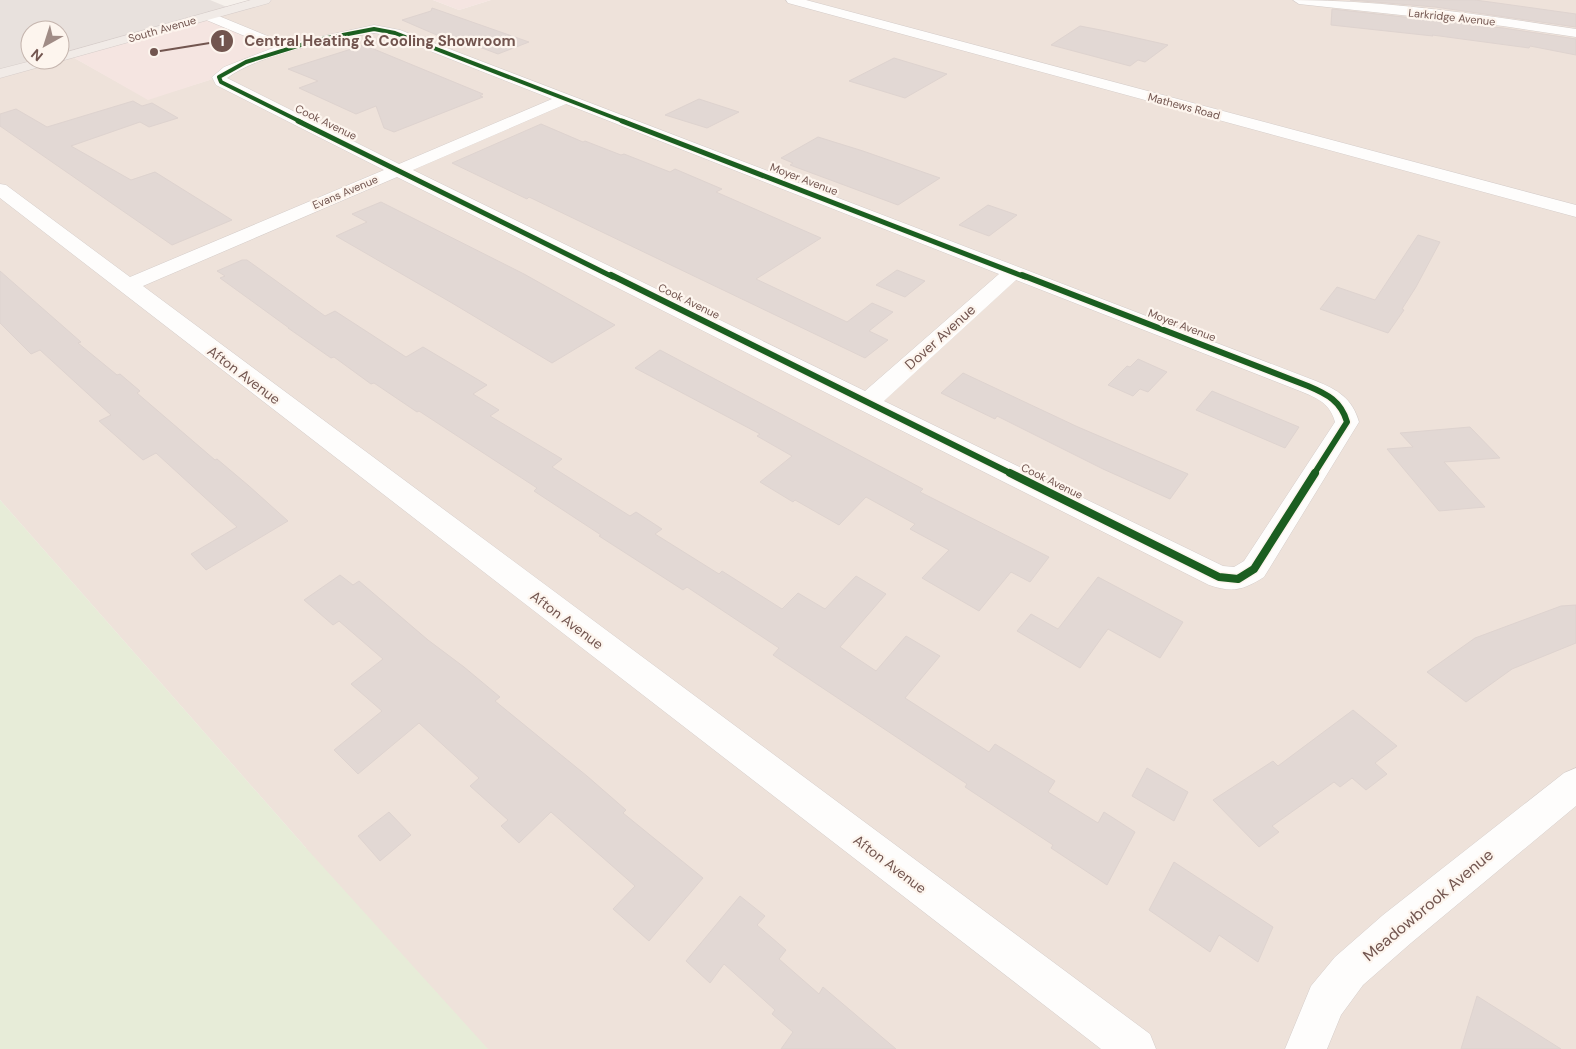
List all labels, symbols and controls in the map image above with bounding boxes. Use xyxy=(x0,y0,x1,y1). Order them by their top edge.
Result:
street label: Larkridge Avenue xyxy=(1408,5,1496,29)
street label: South Avenue xyxy=(126,13,198,45)
north arrow xyxy=(20,20,70,70)
callout: Central Heating & Cooling Showroom xyxy=(210,26,526,56)
text: 1 xyxy=(219,31,225,51)
text: Central Heating & Cooling Showroom xyxy=(244,31,516,51)
text: N xyxy=(27,45,46,65)
street label: Mathews Road xyxy=(1146,90,1222,122)
street label: Cook Avenue xyxy=(293,101,359,143)
street label: Moyer Avenue xyxy=(768,160,840,198)
street label: Evans Avenue xyxy=(310,172,380,212)
street label: Cook Avenue xyxy=(656,280,722,322)
street label: Dover Avenue xyxy=(901,300,979,373)
street label: Moyer Avenue xyxy=(1146,306,1218,344)
street label: Afton Avenue xyxy=(204,342,284,408)
street label: Cook Avenue xyxy=(1019,460,1085,502)
street label: Afton Avenue xyxy=(527,587,607,653)
street label: Afton Avenue xyxy=(850,831,930,897)
street label: Meadowbrook Avenue xyxy=(1358,844,1498,966)

